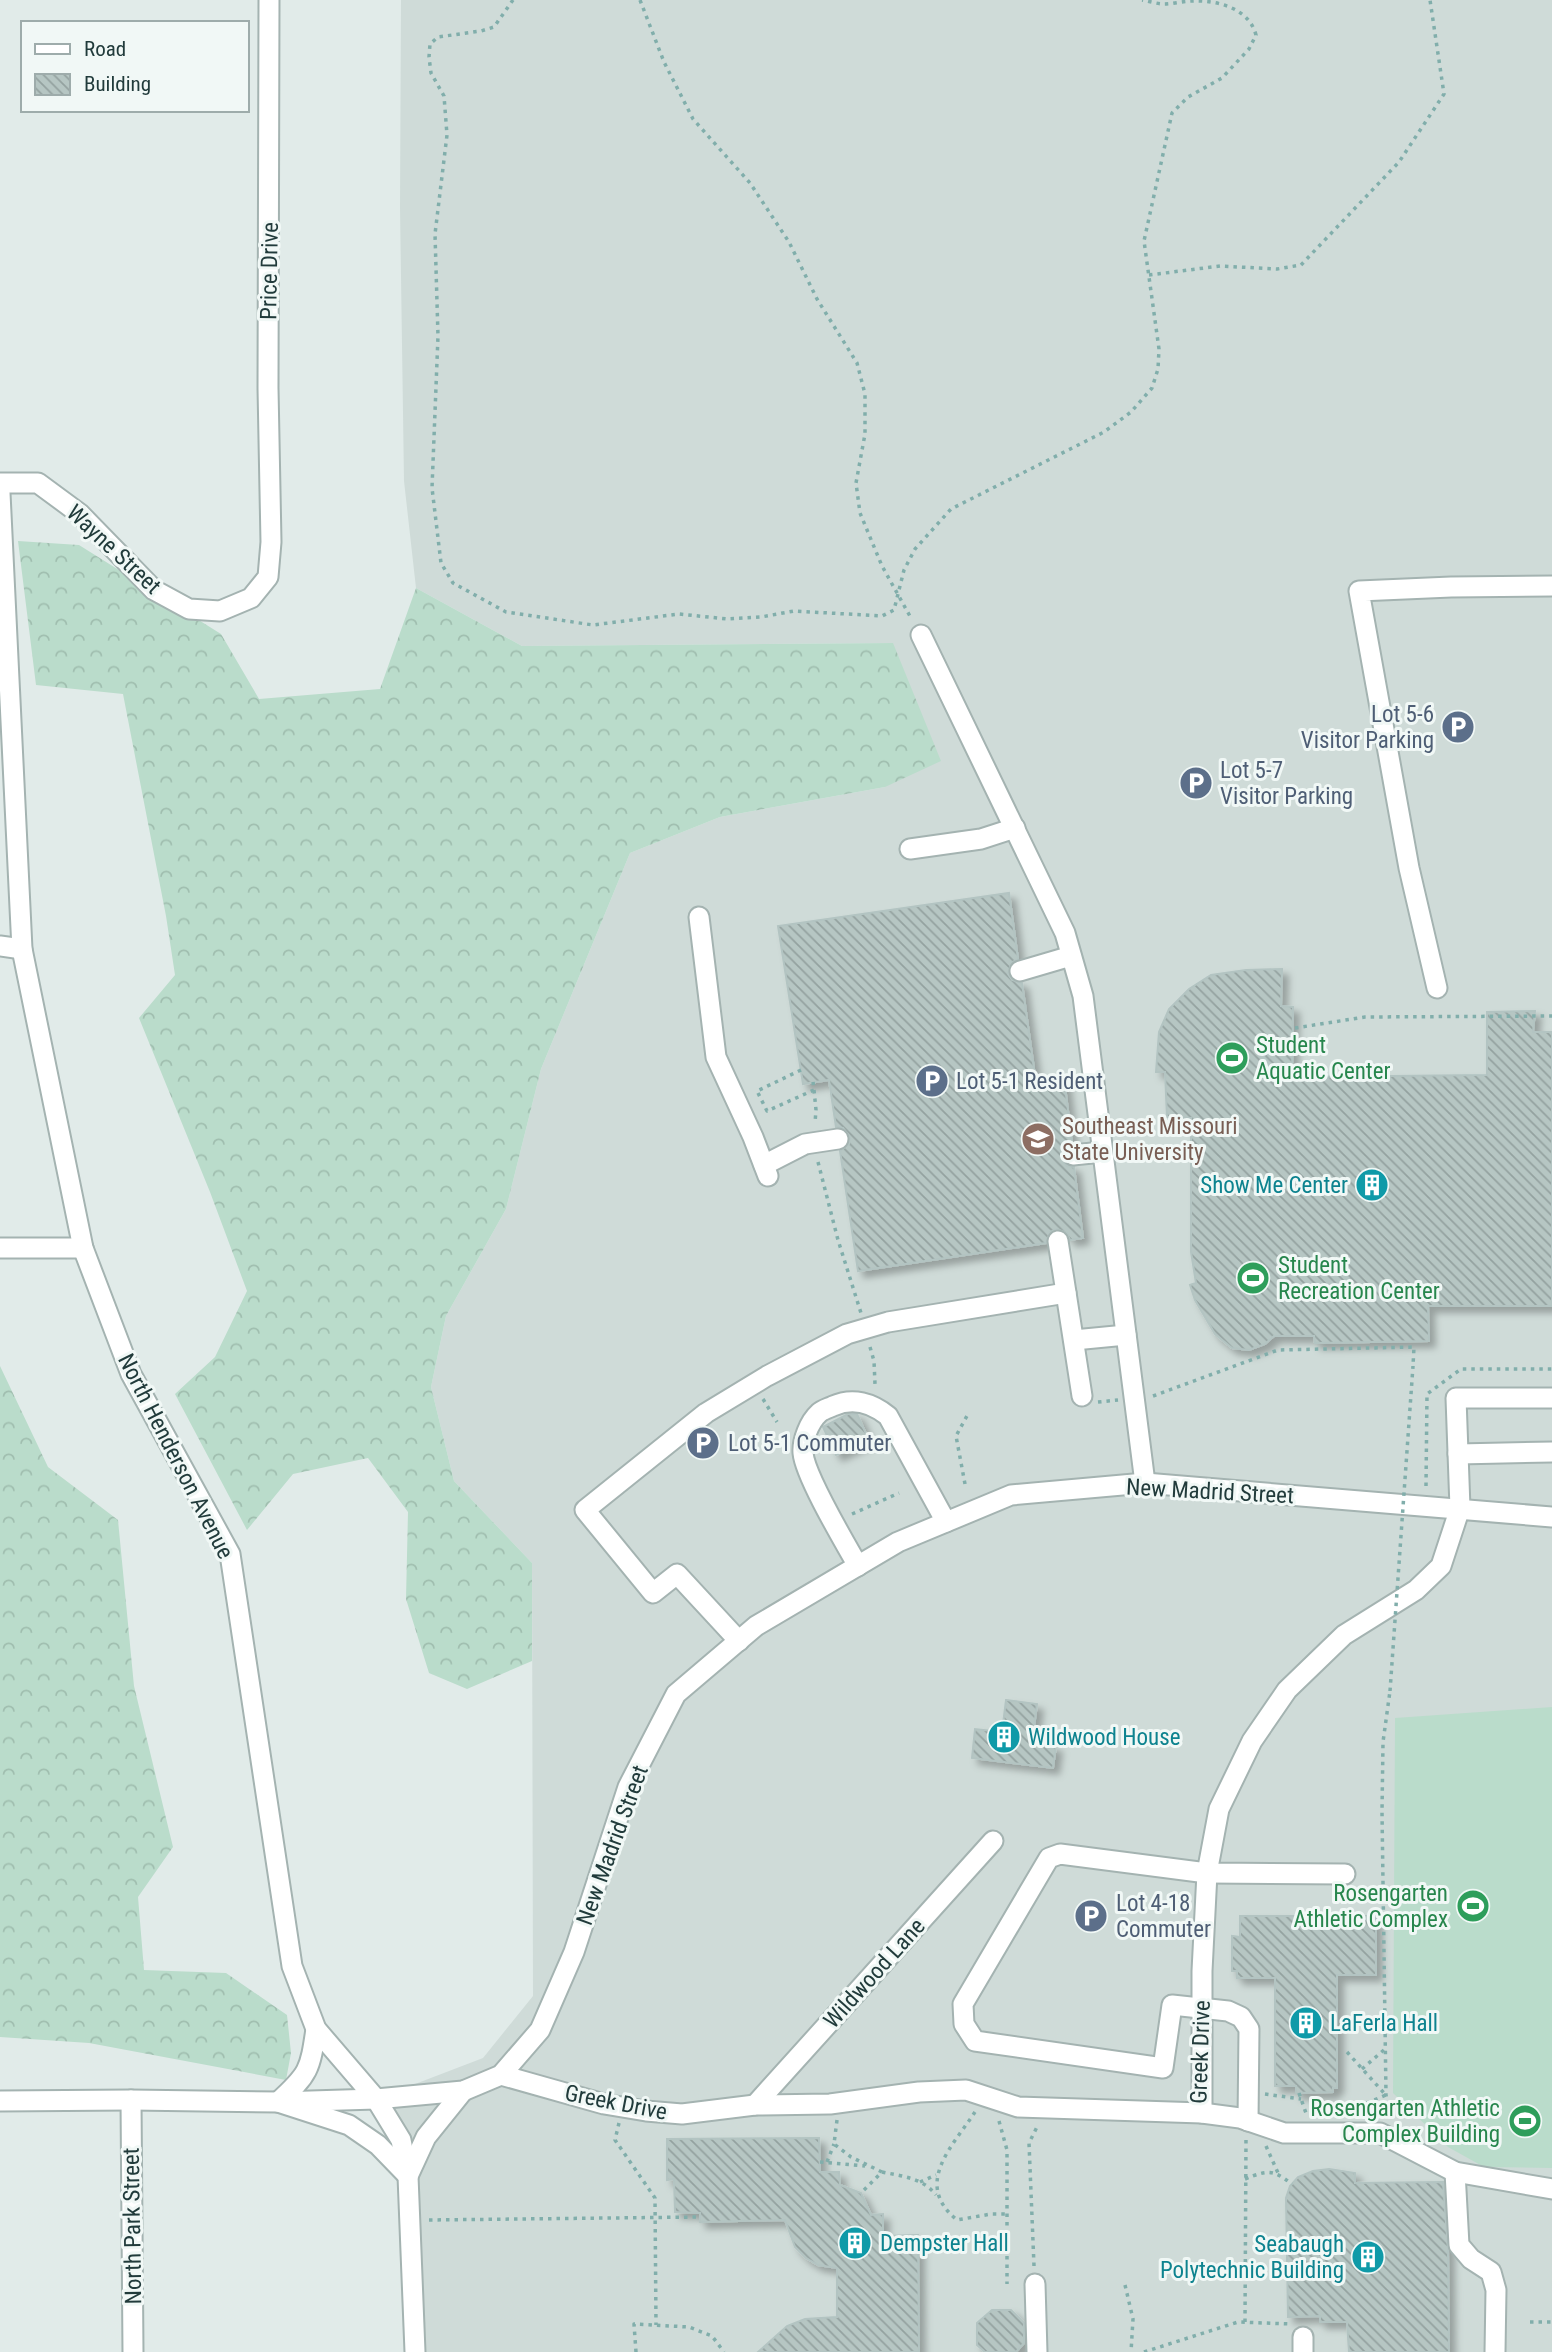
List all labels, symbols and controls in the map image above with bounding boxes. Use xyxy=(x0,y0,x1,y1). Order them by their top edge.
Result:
legend xyxy=(21,21,248,112)
text: Road xyxy=(84,37,126,61)
text: Building xyxy=(84,72,151,96)
street label: Price Drive xyxy=(255,222,284,320)
street label: Wayne Street xyxy=(61,499,166,600)
place label: Lot 5-6 Visitor Parking xyxy=(1301,701,1434,754)
parking icon: Lot 5-6 Visitor Parking xyxy=(1439,708,1477,746)
place label: Lot 5-7 Visitor Parking xyxy=(1220,757,1353,810)
parking icon: Lot 5-7 Visitor Parking xyxy=(1177,764,1215,802)
place label: Student Aquatic Center xyxy=(1256,1032,1390,1085)
sports icon: Student Aquatic Center xyxy=(1213,1039,1251,1077)
parking icon: Lot 5-1 Resident xyxy=(913,1062,951,1100)
place label: Lot 5-1 Resident xyxy=(956,1068,1103,1095)
place label: Southeast Missouri State University xyxy=(1062,1113,1237,1166)
school or university icon: Southeast Missouri State University xyxy=(1019,1120,1057,1158)
building icon: Show Me Center xyxy=(1353,1166,1391,1204)
place label: Show Me Center xyxy=(1200,1172,1348,1199)
place label: Student Recreation Center xyxy=(1278,1252,1440,1305)
sports icon: Student Recreation Center xyxy=(1234,1259,1272,1297)
street label: North Henderson Avenue xyxy=(112,1349,239,1563)
parking icon: Lot 5-1 Commuter xyxy=(684,1424,722,1462)
place label: Lot 5-1 Commuter xyxy=(728,1430,891,1457)
street label: New Madrid Street xyxy=(1125,1474,1295,1509)
building icon: Wildwood House xyxy=(985,1718,1023,1756)
place label: Wildwood House xyxy=(1028,1724,1180,1751)
street label: New Madrid Street xyxy=(571,1762,654,1929)
place label: Rosengarten Athletic Complex xyxy=(1294,1880,1448,1933)
sports icon: Rosengarten Athletic Complex xyxy=(1454,1887,1492,1925)
place label: Lot 4-18 Commuter xyxy=(1116,1890,1211,1943)
parking icon: Lot 4-18 Commuter xyxy=(1072,1897,1110,1935)
street label: Wildwood Lane xyxy=(818,1913,931,2034)
street label: Greek Drive xyxy=(1185,2000,1216,2104)
building icon: LaFerla Hall xyxy=(1287,2004,1325,2042)
place label: LaFerla Hall xyxy=(1330,2010,1438,2037)
street label: Greek Drive xyxy=(563,2079,669,2126)
place label: Rosengarten Athletic Complex Building xyxy=(1310,2095,1500,2148)
sports icon: Rosengarten Athletic Complex Building xyxy=(1506,2102,1544,2140)
street label: North Park Street xyxy=(118,2147,147,2305)
building icon: Dempster Hall xyxy=(836,2224,874,2262)
place label: Dempster Hall xyxy=(880,2230,1009,2257)
place label: Seabaugh Polytechnic Building xyxy=(1160,2231,1344,2284)
building icon: Seabaugh Polytechnic Building xyxy=(1349,2238,1387,2276)

